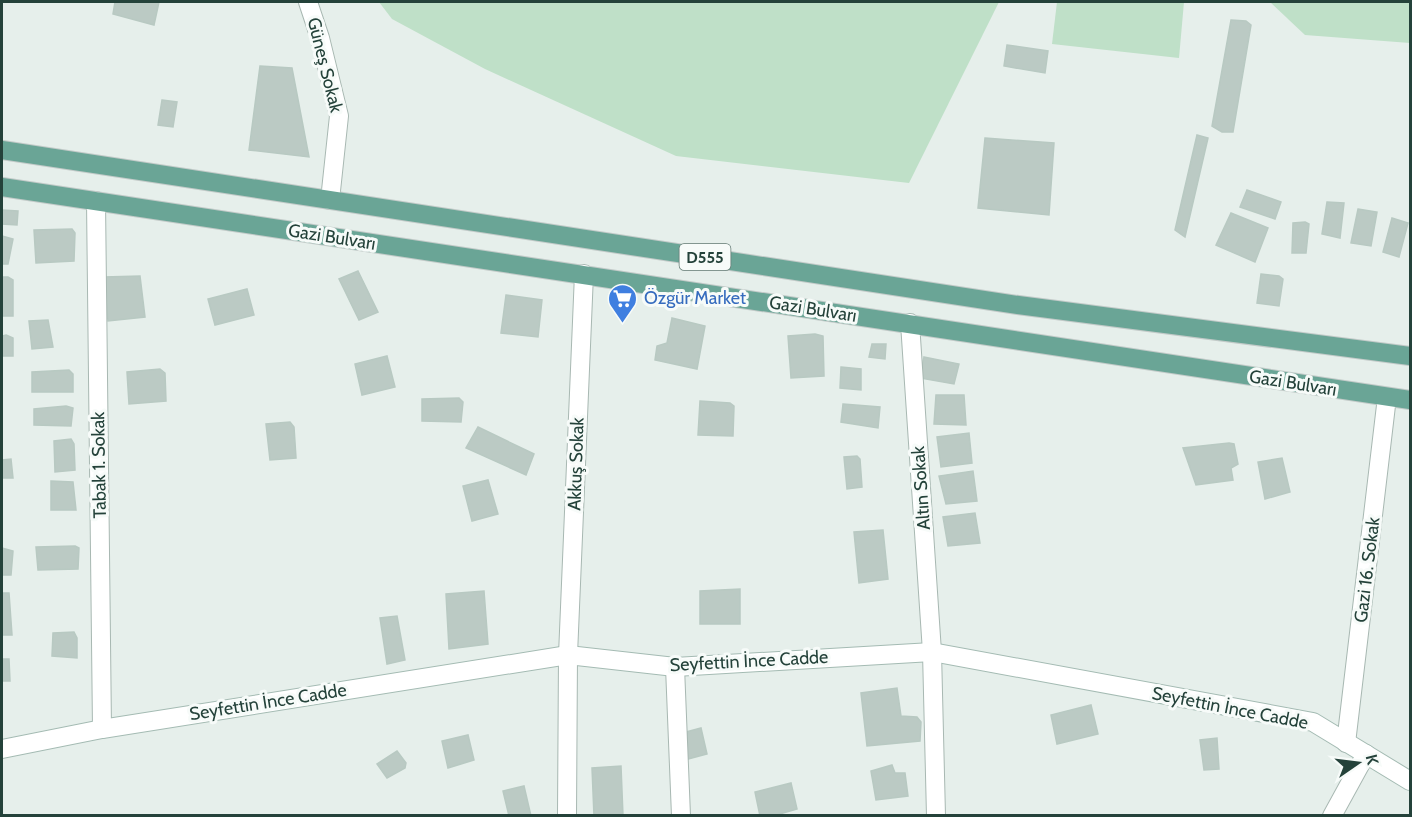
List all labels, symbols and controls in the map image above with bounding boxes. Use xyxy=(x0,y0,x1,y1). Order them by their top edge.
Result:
street label: Güneş Sokak xyxy=(303,15,348,116)
street label: Gazi Bulvarı xyxy=(287,219,377,255)
road number: D555 xyxy=(680,244,730,270)
supermarket icon: Özgür Market xyxy=(607,282,639,324)
place label: Özgür Market xyxy=(644,287,746,309)
street label: Gazi Bulvarı xyxy=(768,291,858,327)
street label: Gazi Bulvarı xyxy=(1248,365,1338,401)
street label: Tabak 1. Sokak xyxy=(87,411,111,519)
street label: Akkuş Sokak xyxy=(563,416,589,511)
street label: Altın Sokak xyxy=(907,444,935,531)
street label: Gazi 16. Sokak xyxy=(1350,515,1384,624)
street label: Seyfettin İnce Cadde xyxy=(669,646,829,676)
street label: Seyfettin İnce Cadde xyxy=(188,679,348,725)
street label: Seyfettin İnce Cadde xyxy=(1150,682,1310,734)
north arrow xyxy=(1328,733,1388,793)
text: K xyxy=(1362,752,1383,767)

